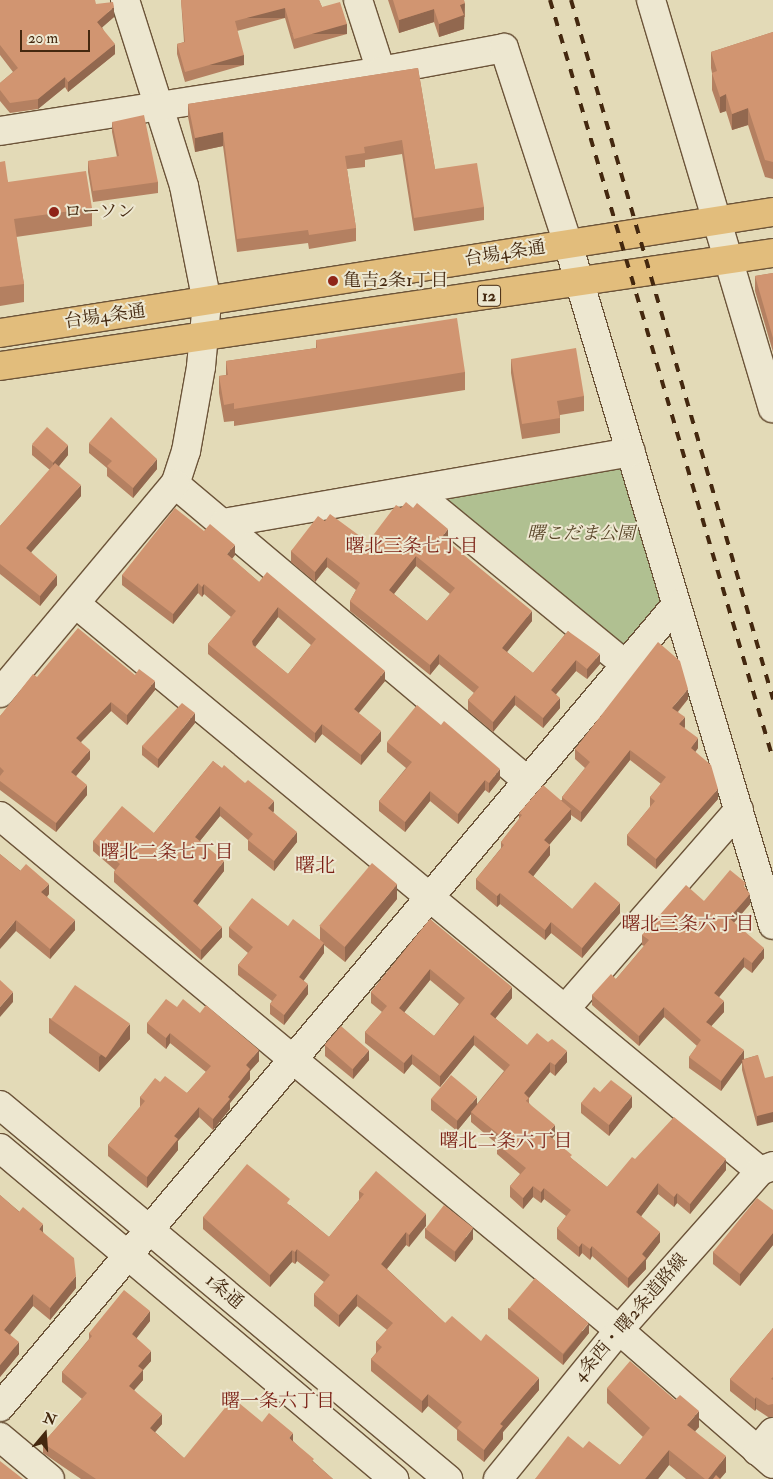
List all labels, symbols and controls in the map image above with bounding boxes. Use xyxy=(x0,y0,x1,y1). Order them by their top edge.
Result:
scale bar xyxy=(22,20,92,52)
text: 20 m xyxy=(28,29,58,48)
place label: ローソン xyxy=(64,201,136,223)
marker: ローソン xyxy=(48,206,60,218)
street label: 台場4条通 xyxy=(463,237,547,271)
place label: 亀吉2条1丁目 xyxy=(343,270,449,292)
marker: 亀吉2条1丁目 xyxy=(327,275,339,287)
road number: 12 xyxy=(476,282,502,310)
street label: 台場4条通 xyxy=(63,301,147,333)
park label: 曙こだま公園 xyxy=(527,523,635,545)
district label: 曙北三条七丁目 xyxy=(346,536,478,558)
district label: 曙北二条七丁目 xyxy=(101,842,233,864)
district label: 曙北 xyxy=(295,853,335,877)
district label: 曙北三条六丁目 xyxy=(622,914,754,936)
district label: 曙北二条六丁目 xyxy=(440,1131,572,1153)
street label: 4条西・曙2条道路線 xyxy=(569,1249,693,1387)
street label: 1条通 xyxy=(201,1270,247,1314)
district label: 曙一条六丁目 xyxy=(221,1391,335,1413)
north arrow xyxy=(20,1409,70,1459)
text: N xyxy=(41,1409,58,1429)

